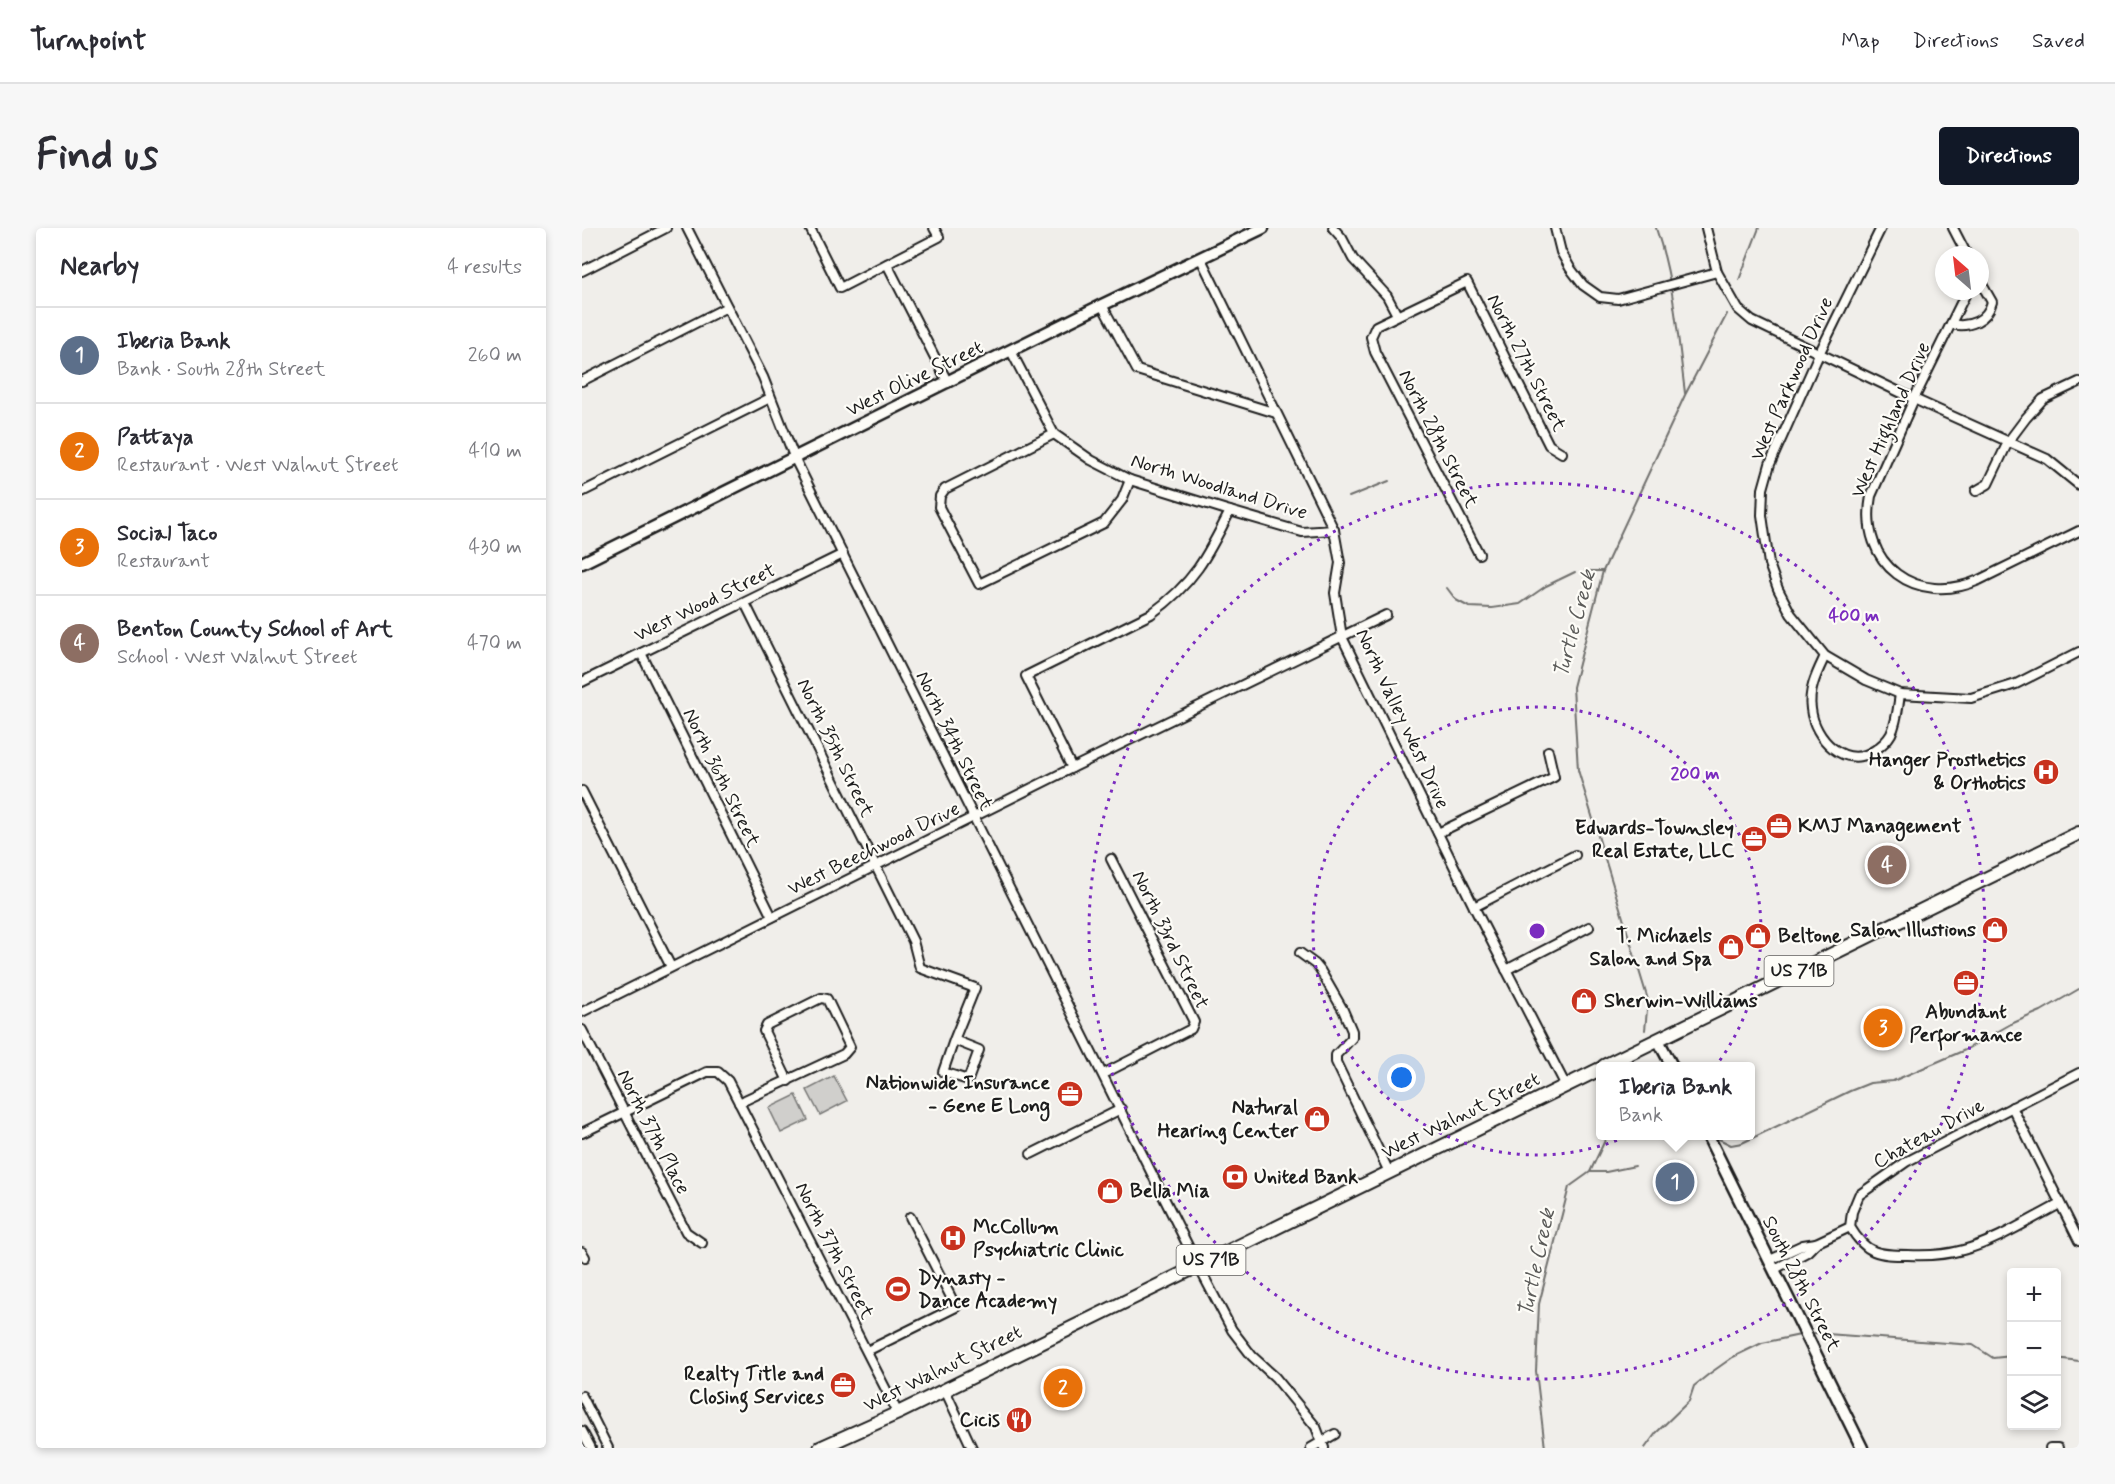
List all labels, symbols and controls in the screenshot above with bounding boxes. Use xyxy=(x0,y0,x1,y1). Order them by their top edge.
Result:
text: Turnpoint xyxy=(30,23,146,60)
text: Map xyxy=(1841,27,1880,55)
text: Directions xyxy=(1913,27,1999,55)
text: Saved xyxy=(2032,27,2085,55)
button: Directions xyxy=(1939,127,2079,185)
text: Find us xyxy=(36,129,158,184)
north arrow xyxy=(1935,246,1989,300)
text: Nearby xyxy=(60,250,139,284)
text: 4 results xyxy=(447,254,522,281)
street label: North 27th Street xyxy=(1480,290,1572,437)
street label: West Parkwood Drive xyxy=(1744,293,1840,465)
text: Iberia Bank xyxy=(117,328,230,356)
street label: West Olive Street xyxy=(842,334,988,424)
street label: West Highland Drive xyxy=(1844,338,1939,503)
text: 1 xyxy=(75,342,84,369)
text: 260 m xyxy=(468,342,522,369)
text: Bank · South 28th Street xyxy=(117,356,326,383)
street label: North 28th Street xyxy=(1391,365,1485,513)
text: Pattaya xyxy=(117,424,194,452)
text: 2 xyxy=(75,438,84,465)
text: 410 m xyxy=(468,438,522,465)
street label: North Woodland Drive xyxy=(1127,447,1311,527)
text: Restaurant · West Walnut Street xyxy=(117,452,399,479)
text: Social Taco xyxy=(117,520,217,548)
text: 3 xyxy=(75,534,84,561)
text: 430 m xyxy=(469,534,522,561)
text: Restaurant xyxy=(117,548,210,575)
street label: West Wood Street xyxy=(630,557,780,649)
water label: Turtle Creek xyxy=(1547,566,1603,681)
text: 400 m xyxy=(1829,604,1879,628)
text: Benton County School of Art xyxy=(117,616,393,644)
street label: North Valley West Drive xyxy=(1348,625,1456,813)
text: 4 xyxy=(74,630,85,657)
text: 470 m xyxy=(467,630,522,657)
text: School · West Walnut Street xyxy=(117,644,357,671)
street label: North 34th Street xyxy=(908,667,1000,816)
street label: North 35th Street xyxy=(790,674,880,822)
street label: North 36th Street xyxy=(676,704,766,852)
place label: Hanger Prosthetics & Orthotics xyxy=(1869,747,2026,797)
hospital icon: Hanger Prosthetics & Orthotics xyxy=(2031,757,2061,787)
text: 200 m xyxy=(1670,762,1720,786)
street label: West Beechwood Drive xyxy=(783,796,965,902)
office icon: KMJ Management xyxy=(1764,811,1794,841)
place label: KMJ Management xyxy=(1798,813,1962,842)
place label: Edwards-Townsley Real Estate, LLC xyxy=(1575,815,1734,865)
office icon: Edwards-Townsley Real Estate, LLC xyxy=(1739,824,1769,854)
pin: 4 xyxy=(1868,842,1906,888)
street label: North 33rd Street xyxy=(1125,866,1215,1014)
shop icon: Salon Illustions xyxy=(1980,915,2010,945)
place label: Salon Illustions xyxy=(1850,917,1976,944)
centre of rings xyxy=(1527,921,1547,941)
shop icon: Beltone xyxy=(1743,921,1773,951)
place label: T. Michaels Salon and Spa xyxy=(1590,923,1712,973)
place label: Beltone xyxy=(1778,923,1842,950)
shop icon: T. Michaels Salon and Spa xyxy=(1716,932,1746,962)
road number: US 71B xyxy=(1764,956,1834,986)
office icon: Abundant Performance xyxy=(1951,968,1981,998)
shop icon: Sherwin-Williams xyxy=(1569,986,1599,1016)
place label: Sherwin-Williams xyxy=(1604,988,1758,1015)
place label: Abundant Performance xyxy=(1909,999,2023,1051)
pin: 3 xyxy=(1864,1006,1902,1050)
popup xyxy=(1596,1062,1755,1140)
your location xyxy=(1387,1063,1416,1092)
street label: North 37th Place xyxy=(610,1065,696,1199)
street label: West Walnut Street xyxy=(1377,1066,1545,1166)
place label: Nationwide Insurance - Gene E Long xyxy=(866,1070,1050,1122)
text: Iberia Bank xyxy=(1619,1074,1732,1102)
office icon: Nationwide Insurance - Gene E Long xyxy=(1055,1079,1085,1109)
street label: Chateau Drive xyxy=(1868,1092,1990,1176)
place label: Natural Hearing Center xyxy=(1157,1095,1299,1145)
text: Bank xyxy=(1619,1102,1663,1129)
shop icon: Natural Hearing Center xyxy=(1302,1104,1332,1134)
pin: 1 xyxy=(1656,1160,1694,1204)
bank icon: United Bank xyxy=(1220,1162,1250,1192)
place label: United Bank xyxy=(1254,1164,1358,1191)
shop icon: Bella Mia xyxy=(1095,1176,1125,1206)
street label: North 37th Street xyxy=(788,1178,880,1324)
place label: Bella Mia xyxy=(1130,1178,1210,1205)
water label: Turtle Creek xyxy=(1512,1205,1562,1320)
street label: South 28th Street xyxy=(1755,1211,1847,1357)
place label: McCollum Psychiatric Clinic xyxy=(973,1214,1125,1264)
hospital icon: McCollum Psychiatric Clinic xyxy=(938,1223,968,1253)
road number: US 71B xyxy=(1176,1245,1246,1275)
place label: Dynasty - Dance Academy xyxy=(918,1265,1057,1315)
map controls xyxy=(2007,1268,2061,1430)
button: + xyxy=(2007,1268,2061,1322)
sports icon: Dynasty - Dance Academy xyxy=(883,1274,913,1304)
street label: West Walnut Street xyxy=(859,1319,1027,1419)
button: − xyxy=(2007,1322,2061,1376)
place label: Realty Title and Closing Services xyxy=(684,1361,824,1413)
pin: 2 xyxy=(1044,1366,1082,1410)
office icon: Realty Title and Closing Services xyxy=(828,1370,858,1400)
button: layers xyxy=(2007,1376,2061,1430)
restaurant icon: Cicis xyxy=(1004,1405,1034,1435)
place label: Cicis xyxy=(960,1407,1000,1434)

